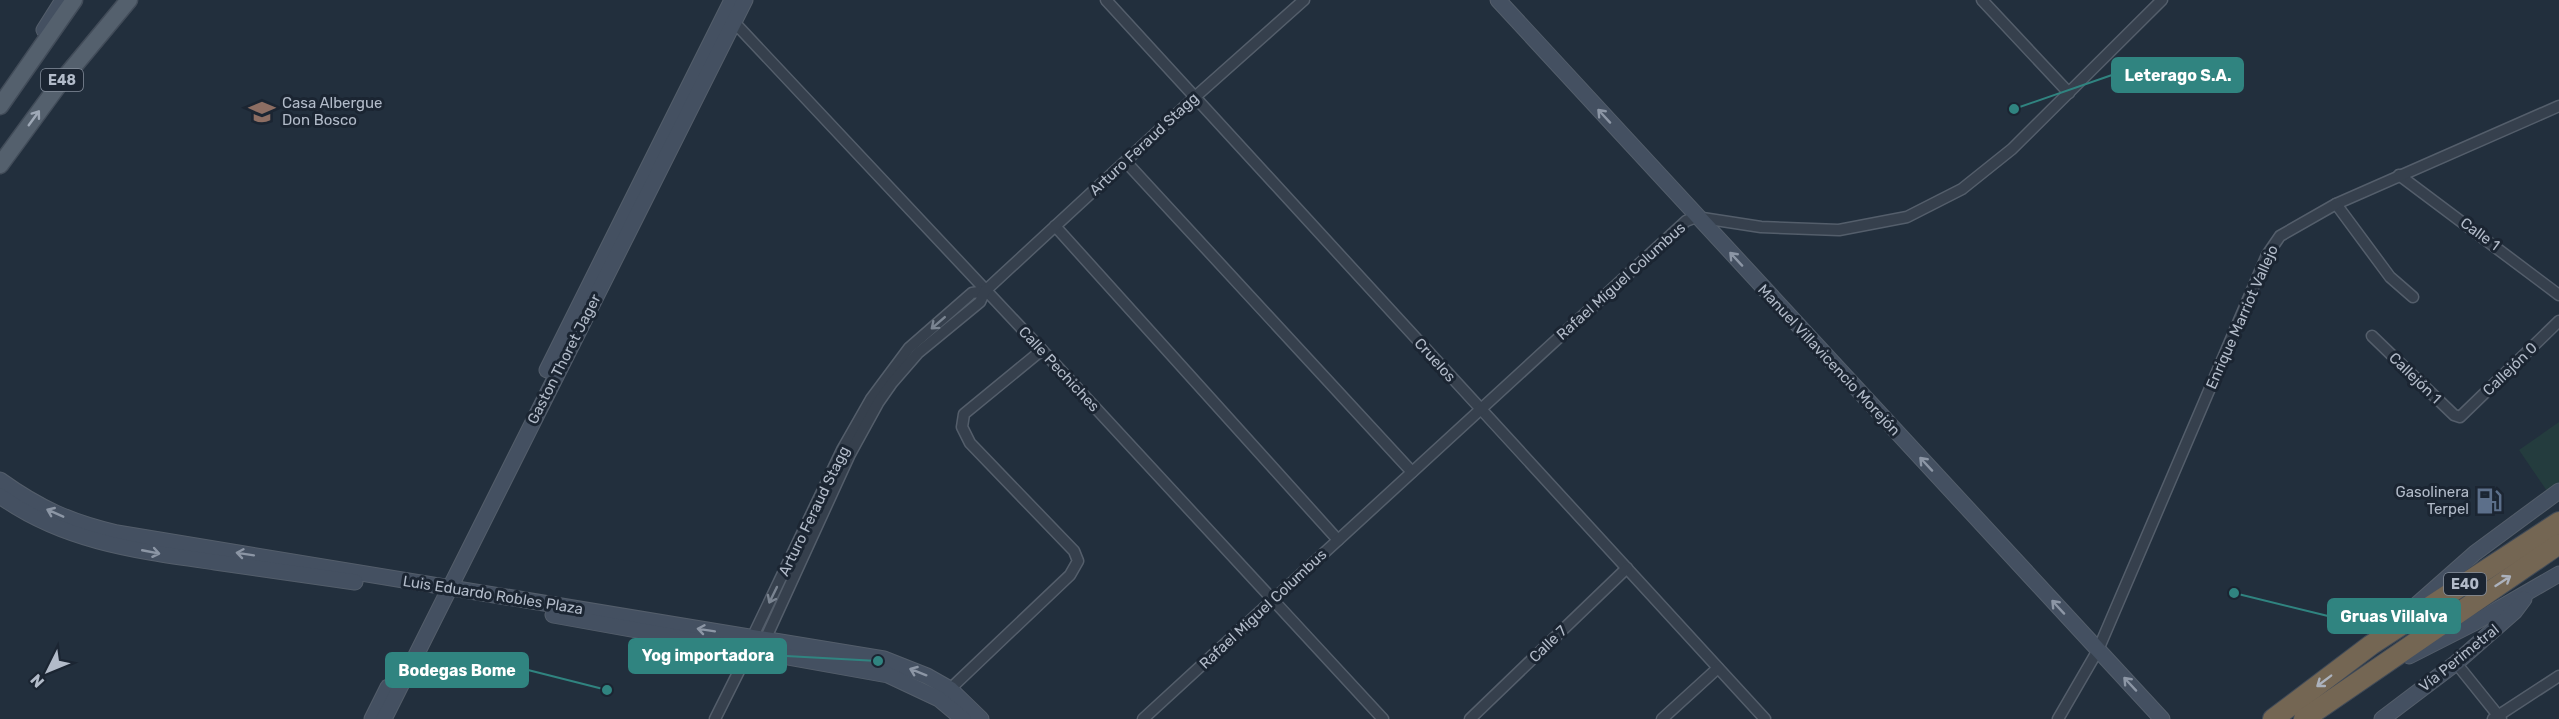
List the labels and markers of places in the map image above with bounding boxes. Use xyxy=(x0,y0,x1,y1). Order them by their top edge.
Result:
callout: Leterago S.A. xyxy=(2112,58,2243,92)
place label: Casa Albergue Don Bosco xyxy=(282,94,382,129)
school or university icon: Casa Albergue Don Bosco xyxy=(247,97,277,127)
place label: Gasolinera Terpel xyxy=(2396,483,2469,518)
fuel station icon: Gasolinera Terpel xyxy=(2474,486,2504,516)
callout: Gruas Villalva xyxy=(2328,599,2460,633)
callout: Yog importadora xyxy=(629,639,786,673)
callout: Bodegas Bome xyxy=(386,653,528,687)

